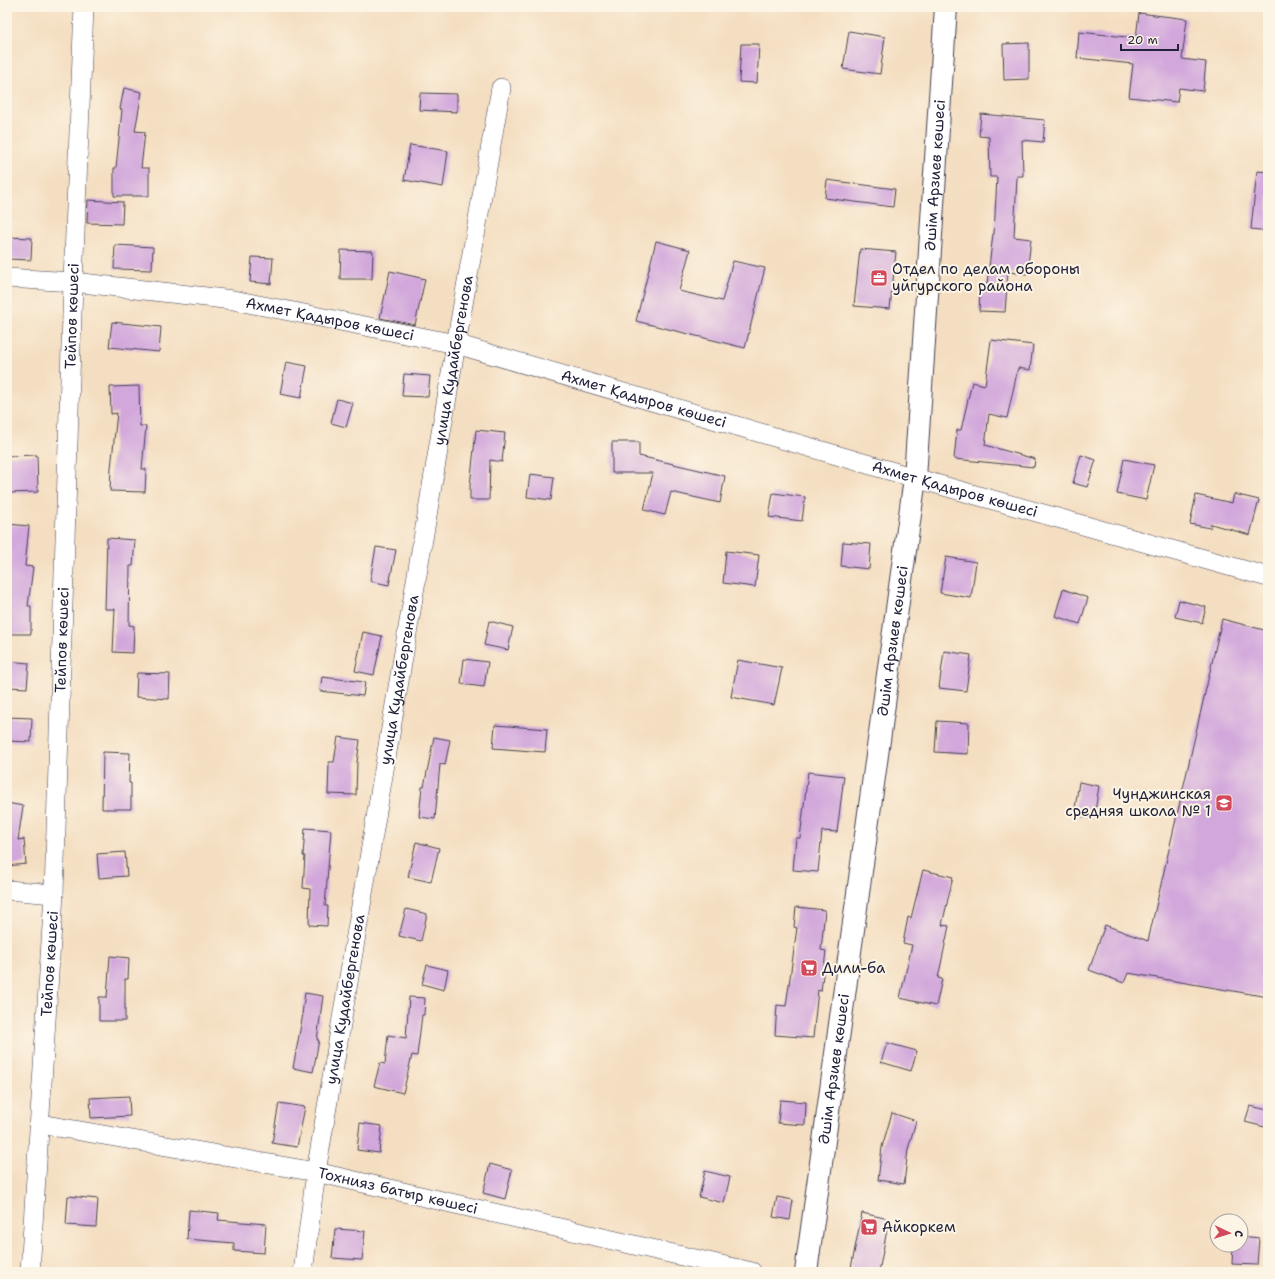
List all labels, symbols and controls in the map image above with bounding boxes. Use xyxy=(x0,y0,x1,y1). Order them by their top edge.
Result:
scale bar xyxy=(1121,26,1178,52)
text: 20 m xyxy=(1127,32,1158,48)
street label: Әшім Арзиев көшесі xyxy=(920,99,950,252)
place label: Отдел по делам обороны уйгурского района xyxy=(892,259,1080,296)
street label: Тейпов көшесі xyxy=(60,263,84,369)
office icon: Отдел по делам обороны уйгурского района xyxy=(869,268,889,288)
street label: улица Кудайбергенова xyxy=(429,273,478,447)
street label: Ахмет Қадыров көшесі xyxy=(244,293,416,346)
street label: Ахмет Қадыров көшесі xyxy=(559,365,729,432)
street label: Ахмет Қадыров көшесі xyxy=(870,456,1040,522)
street label: Әшім Арзиев көшесі xyxy=(872,564,913,718)
street label: Тейпов көшесі xyxy=(50,587,74,693)
street label: улица Кудайбергенова xyxy=(375,593,424,766)
place label: Чунджинская средняя школа № 1 xyxy=(1065,784,1211,821)
school or university icon: Чунджинская средняя школа № 1 xyxy=(1214,793,1234,813)
street label: Тейпов көшесі xyxy=(36,910,63,1017)
street label: улица Кудайбергенова xyxy=(321,912,370,1086)
supermarket icon: Дили-ба xyxy=(799,958,819,978)
place label: Дили-ба xyxy=(822,958,886,978)
street label: Әшім Арзиев көшесі xyxy=(814,992,854,1146)
street label: Тохнияз батыр көшесі xyxy=(316,1163,480,1219)
north arrow xyxy=(1209,1213,1249,1253)
supermarket icon: Айкоркем xyxy=(859,1217,879,1237)
place label: Айкоркем xyxy=(882,1217,956,1237)
text: С xyxy=(1231,1230,1246,1238)

